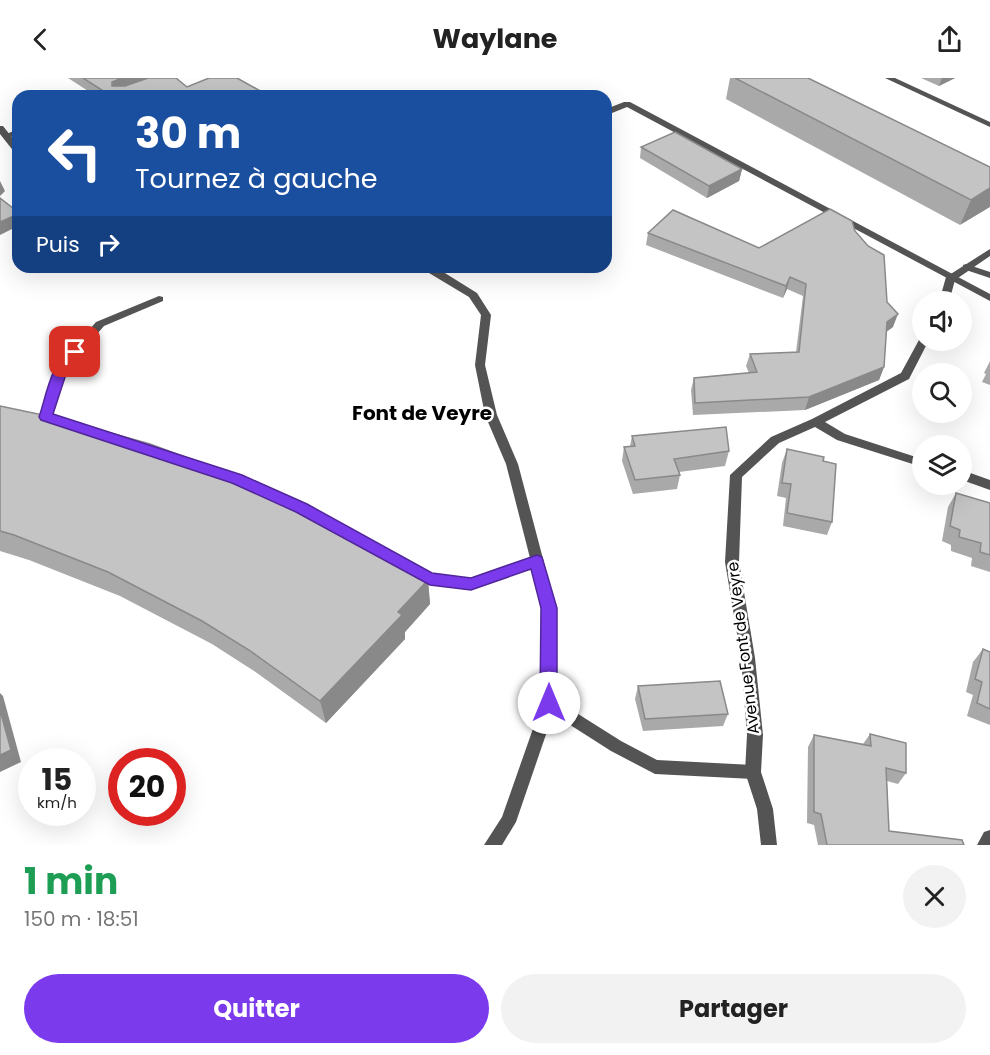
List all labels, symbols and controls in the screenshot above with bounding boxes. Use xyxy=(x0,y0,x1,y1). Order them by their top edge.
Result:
text: Waylane xyxy=(433,20,557,57)
icon: back xyxy=(24,23,57,56)
icon: share xyxy=(933,23,966,56)
text: 30 m xyxy=(135,104,241,163)
icon: left xyxy=(36,114,114,192)
text: Tournez à gauche xyxy=(135,160,377,197)
icon: right xyxy=(92,228,125,261)
text: Puis xyxy=(36,229,80,260)
map controls xyxy=(912,291,972,495)
button: sound xyxy=(912,291,972,351)
pin xyxy=(49,326,100,377)
icon: arrive xyxy=(58,335,91,368)
button: search xyxy=(912,363,972,423)
district label: Font de Veyre xyxy=(352,399,492,427)
button: layers xyxy=(912,435,972,495)
street label: Avenue Font de Veyre xyxy=(721,560,765,736)
position arrow xyxy=(517,671,581,735)
speed limit sign: 20 xyxy=(108,748,186,826)
text: 15 xyxy=(42,758,72,801)
text: km/h xyxy=(37,792,77,813)
text: 1 min xyxy=(24,856,118,907)
button: close xyxy=(903,865,966,928)
text: 150 m · 18:51 xyxy=(24,905,139,933)
button: Quitter xyxy=(24,974,489,1043)
button: Partager xyxy=(501,974,966,1043)

